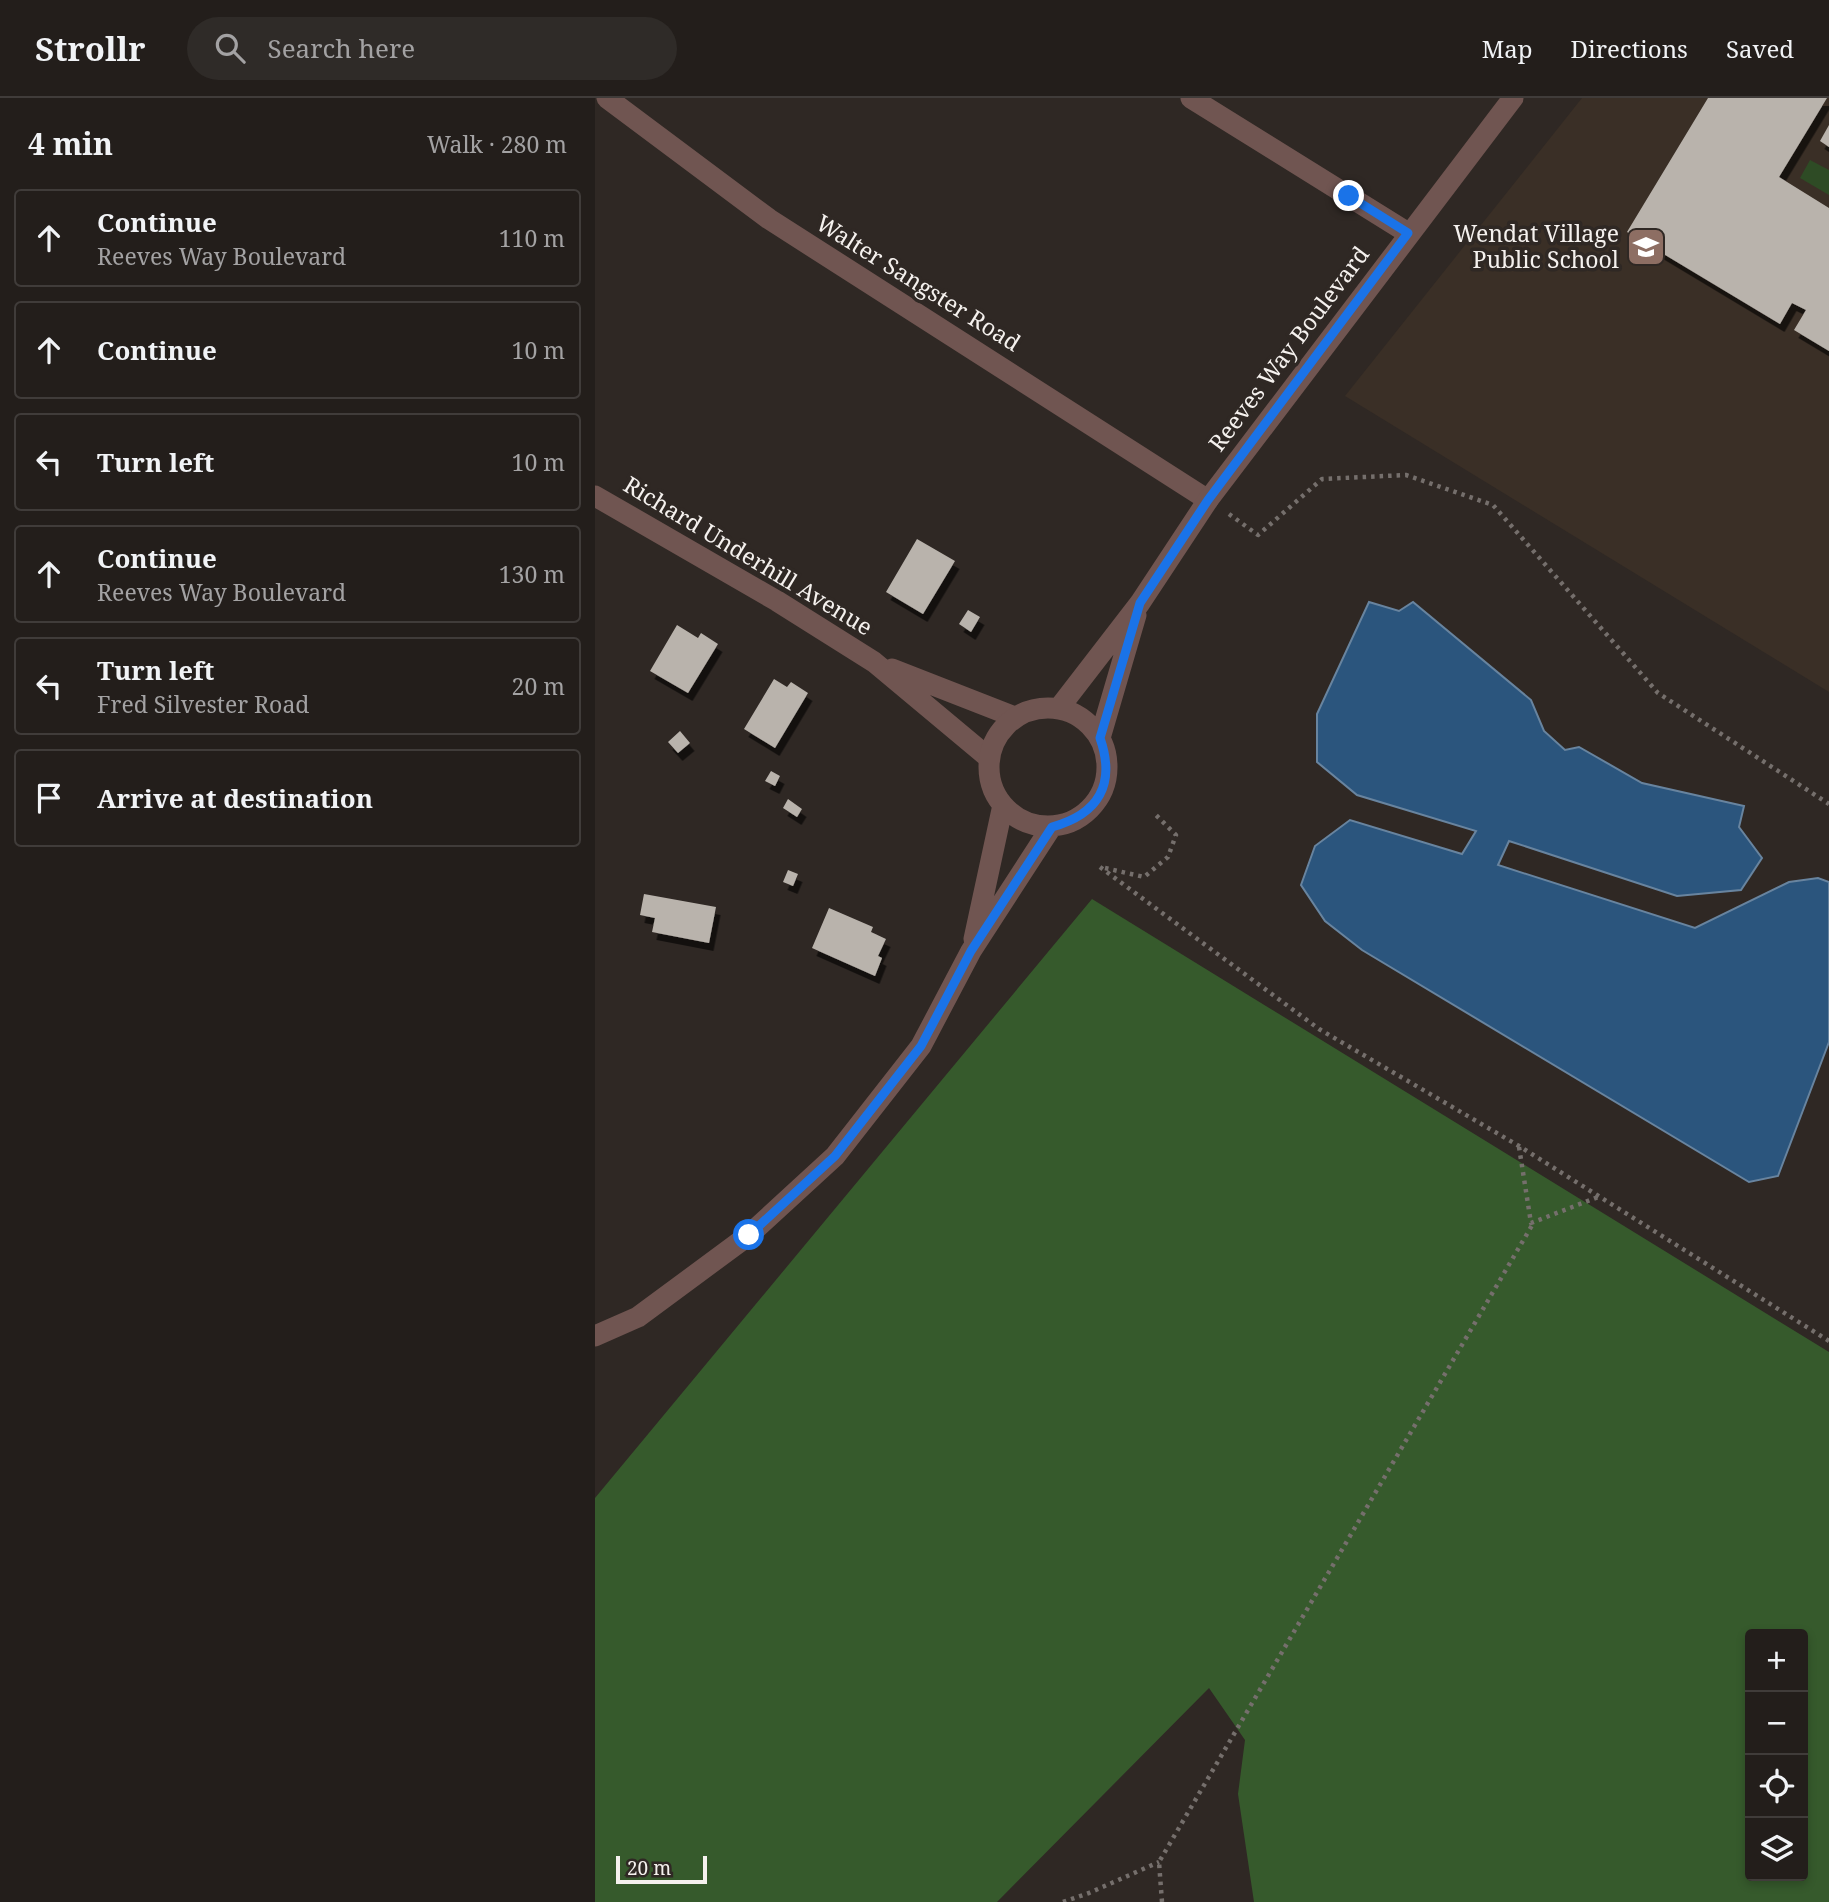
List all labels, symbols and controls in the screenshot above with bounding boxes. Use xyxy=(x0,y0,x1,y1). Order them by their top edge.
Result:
search box xyxy=(187,17,677,80)
text: Strollr xyxy=(35,26,145,71)
icon: search xyxy=(211,29,249,67)
text: Search here xyxy=(267,30,415,66)
text: Map xyxy=(1482,32,1533,65)
text: Directions xyxy=(1571,32,1688,65)
text: Saved xyxy=(1726,32,1794,65)
text: 4 min xyxy=(28,123,113,164)
text: Walk · 280 m xyxy=(427,128,567,160)
route end xyxy=(1333,180,1364,211)
text: Continue xyxy=(97,204,217,240)
street label: Walter Sangster Road xyxy=(810,206,1027,358)
place label: Wendat Village Public School xyxy=(1453,217,1619,275)
icon: ahead xyxy=(30,219,68,257)
text: 110 m xyxy=(499,222,565,254)
school or university icon: Wendat Village Public School xyxy=(1625,226,1667,268)
street label: Reeves Way Boulevard xyxy=(1200,239,1376,458)
text: Reeves Way Boulevard xyxy=(97,240,346,272)
icon: ahead xyxy=(30,331,68,369)
text: Continue xyxy=(97,332,217,368)
text: 10 m xyxy=(512,334,565,366)
icon: left xyxy=(30,443,68,481)
text: Turn left xyxy=(97,444,214,480)
text: 10 m xyxy=(512,446,565,478)
street label: Richard Underhill Avenue xyxy=(618,468,879,642)
text: Continue xyxy=(97,540,217,576)
icon: ahead xyxy=(30,555,68,593)
text: 130 m xyxy=(499,558,565,590)
text: Reeves Way Boulevard xyxy=(97,576,346,608)
text: Turn left xyxy=(97,652,214,688)
icon: left xyxy=(30,667,68,705)
text: 20 m xyxy=(512,670,565,702)
text: Fred Silvester Road xyxy=(97,688,309,720)
icon: arrive xyxy=(30,779,68,817)
text: Arrive at destination xyxy=(97,780,373,816)
route start xyxy=(733,1219,764,1250)
map controls xyxy=(1745,1629,1808,1881)
button: + xyxy=(1745,1629,1808,1692)
button: − xyxy=(1745,1692,1808,1755)
button: locate xyxy=(1745,1755,1808,1818)
button: layers xyxy=(1745,1818,1808,1881)
scale bar xyxy=(616,1853,707,1885)
text: 20 m xyxy=(627,1855,671,1881)

